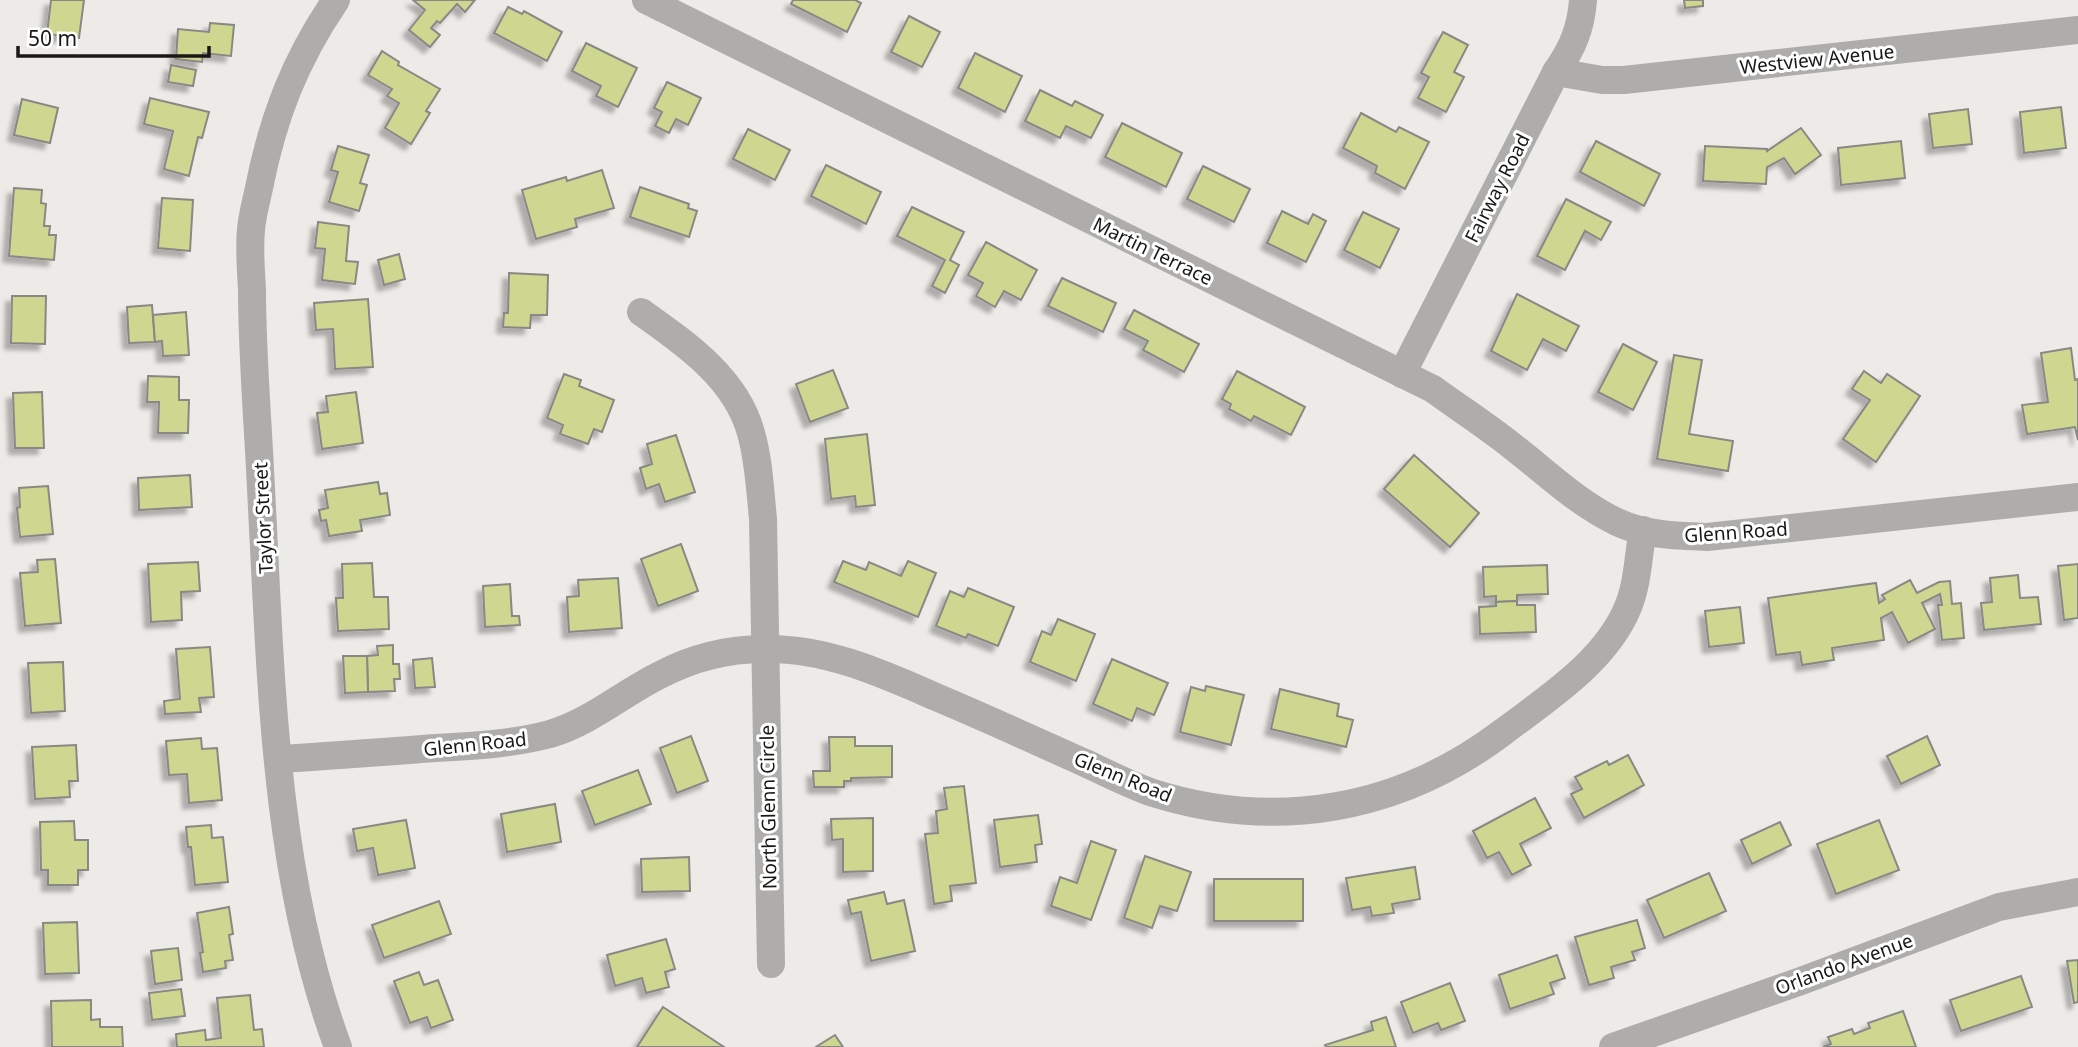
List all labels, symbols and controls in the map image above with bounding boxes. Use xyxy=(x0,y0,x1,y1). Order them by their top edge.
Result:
scale bar xyxy=(18,14,208,58)
text: 50 m xyxy=(28,24,77,52)
street label: Westview Avenue xyxy=(1738,38,1896,80)
street label: Fairway Road xyxy=(1458,129,1536,247)
street label: Martin Terrace xyxy=(1089,211,1217,291)
street label: Taylor Street xyxy=(247,461,279,574)
street label: Glenn Road xyxy=(1683,515,1789,549)
street label: North Glenn Circle xyxy=(754,725,782,889)
street label: Glenn Road xyxy=(422,726,528,762)
street label: Glenn Road xyxy=(1070,746,1176,808)
street label: Orlando Avenue xyxy=(1772,927,1916,1001)

